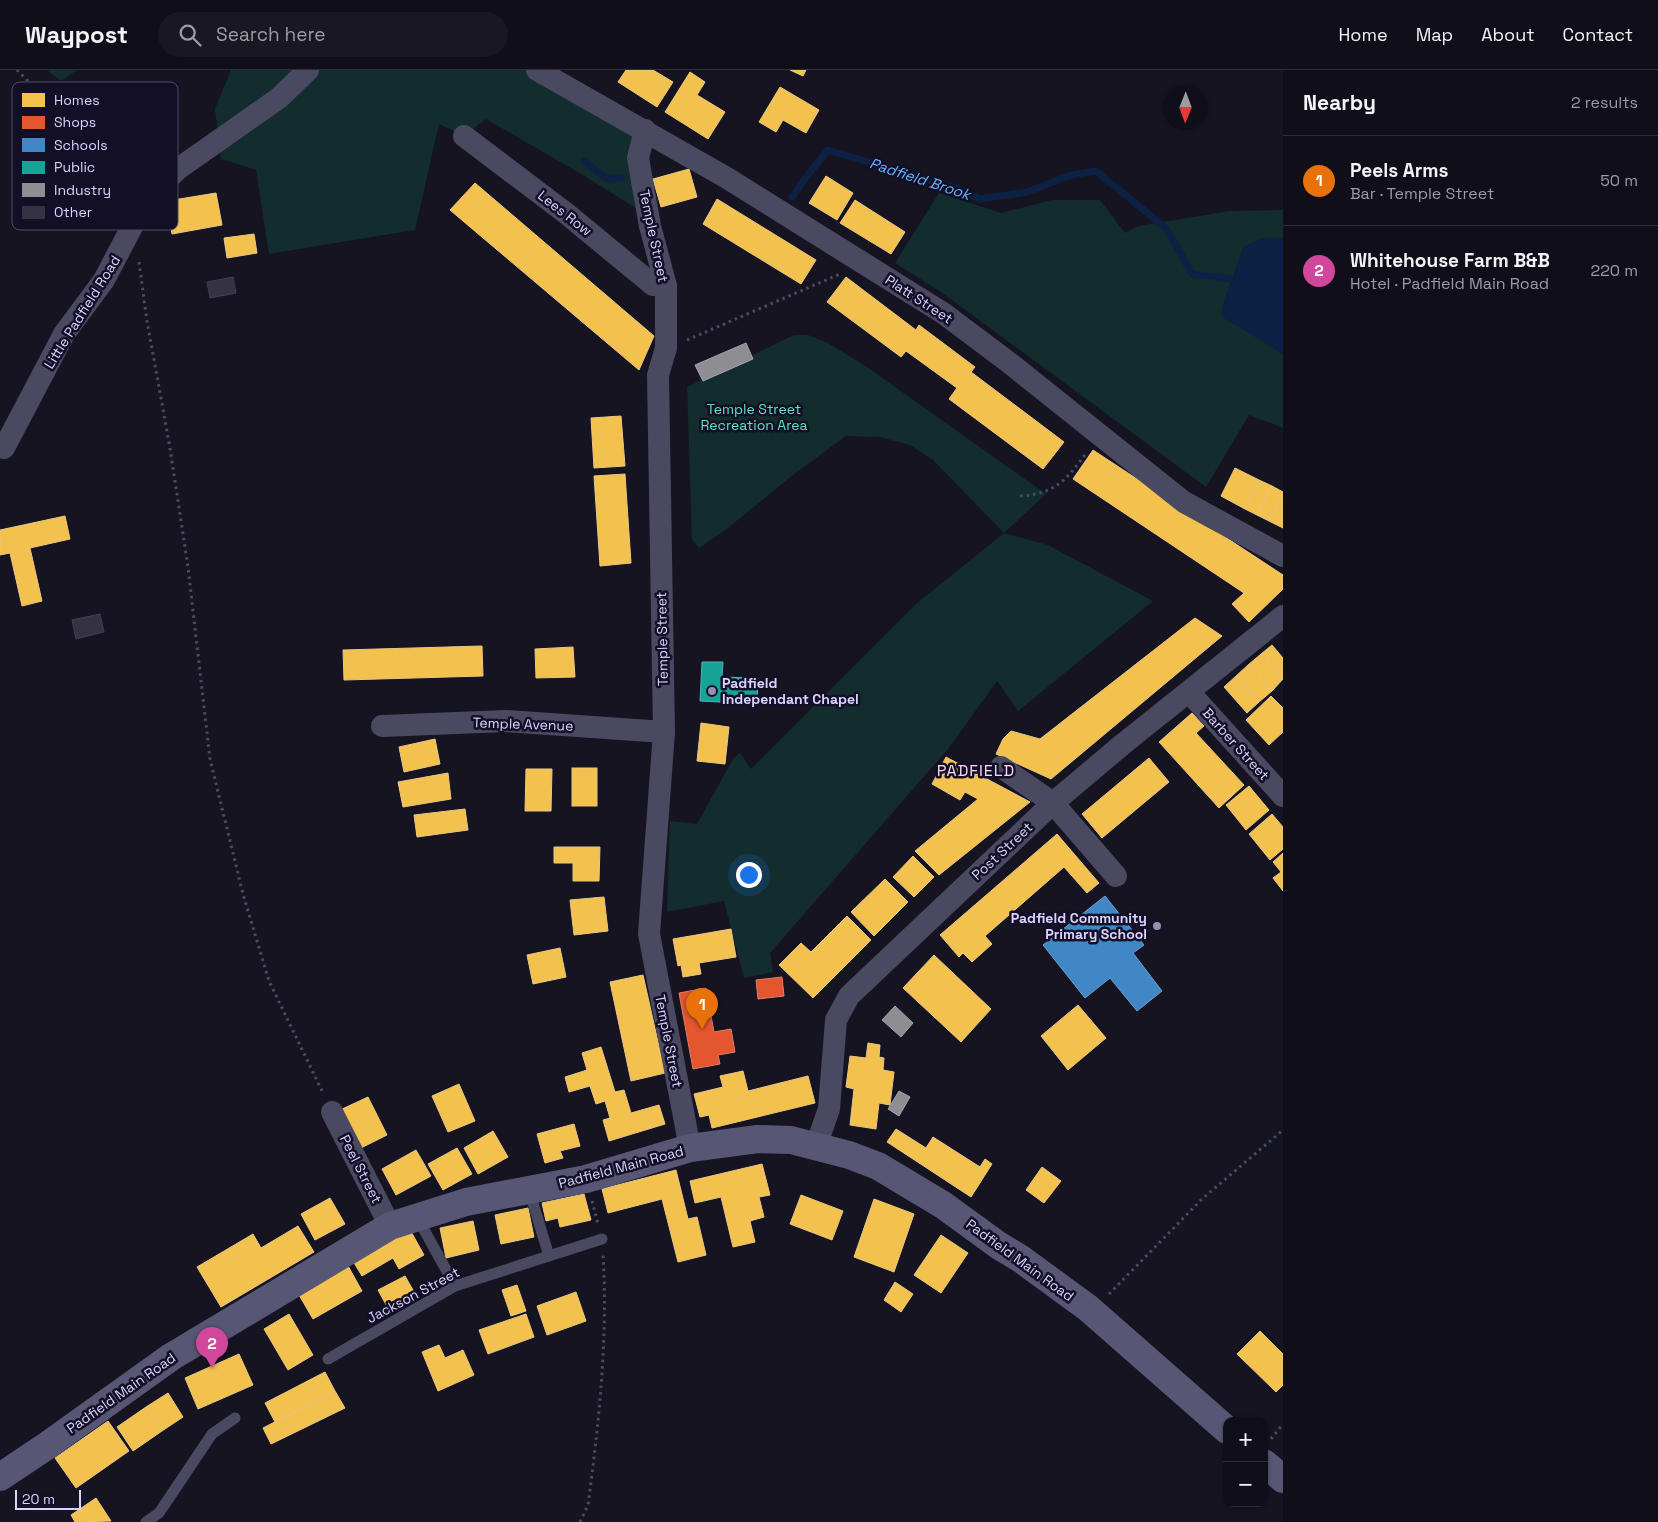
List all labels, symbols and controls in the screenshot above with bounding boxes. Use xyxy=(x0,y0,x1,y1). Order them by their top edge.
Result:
search box xyxy=(158,12,508,57)
text: Waypost xyxy=(25,19,128,50)
icon: search xyxy=(176,21,204,49)
text: Search here xyxy=(216,22,326,47)
text: Home xyxy=(1339,23,1388,46)
text: Map xyxy=(1416,23,1453,46)
text: About xyxy=(1481,23,1535,46)
text: Contact xyxy=(1563,23,1633,46)
legend xyxy=(12,82,178,230)
north arrow xyxy=(1163,85,1208,130)
text: Nearby xyxy=(1303,89,1376,116)
text: Homes xyxy=(54,91,100,109)
text: 2 results xyxy=(1571,92,1638,113)
text: Shops xyxy=(54,113,96,131)
text: Schools xyxy=(54,136,108,154)
water label: Padfield Brook xyxy=(867,153,975,204)
text: Public xyxy=(54,158,95,176)
text: Peels Arms xyxy=(1350,158,1449,183)
text: 1 xyxy=(1315,170,1323,191)
text: 50 m xyxy=(1600,170,1638,191)
text: Industry xyxy=(54,181,111,199)
text: Bar · Temple Street xyxy=(1350,183,1494,204)
street label: Lees Row xyxy=(534,186,596,240)
street label: Temple Street xyxy=(635,188,673,284)
text: Other xyxy=(54,203,92,221)
text: Whitehouse Farm B&B xyxy=(1350,248,1550,273)
street label: Little Padfield Road xyxy=(40,252,124,372)
text: 2 xyxy=(1314,260,1324,281)
text: 220 m xyxy=(1591,260,1638,281)
street label: Platt Street xyxy=(882,270,956,328)
text: Hotel · Padfield Main Road xyxy=(1350,273,1549,294)
park label: Temple Street Recreation Area xyxy=(700,400,808,434)
street label: Temple Street xyxy=(652,592,672,686)
place label: Padfield Independant Chapel xyxy=(722,674,859,708)
marker: Padfield Independant Chapel xyxy=(706,685,718,697)
street label: Barber Street xyxy=(1199,704,1273,784)
street label: Temple Avenue xyxy=(472,713,574,735)
district label: PADFIELD xyxy=(937,760,1015,781)
street label: Post Street xyxy=(968,818,1036,884)
your location xyxy=(736,862,762,888)
place label: Padfield Community Primary School xyxy=(1011,909,1147,943)
marker: Padfield Community Primary School xyxy=(1151,920,1163,932)
pin: 1 xyxy=(686,988,718,1029)
street label: Temple Street xyxy=(651,993,687,1089)
street label: Peel Street xyxy=(336,1132,386,1206)
street label: Padfield Main Road xyxy=(556,1142,686,1192)
street label: Padfield Main Road xyxy=(963,1215,1077,1305)
street label: Jackson Street xyxy=(364,1263,462,1327)
pin: 2 xyxy=(196,1327,228,1368)
street label: Padfield Main Road xyxy=(63,1349,179,1437)
map controls xyxy=(1223,1417,1268,1507)
button: + xyxy=(1223,1417,1268,1462)
button: − xyxy=(1223,1462,1268,1507)
scale bar xyxy=(15,1487,81,1510)
text: 20 m xyxy=(22,1490,55,1508)

